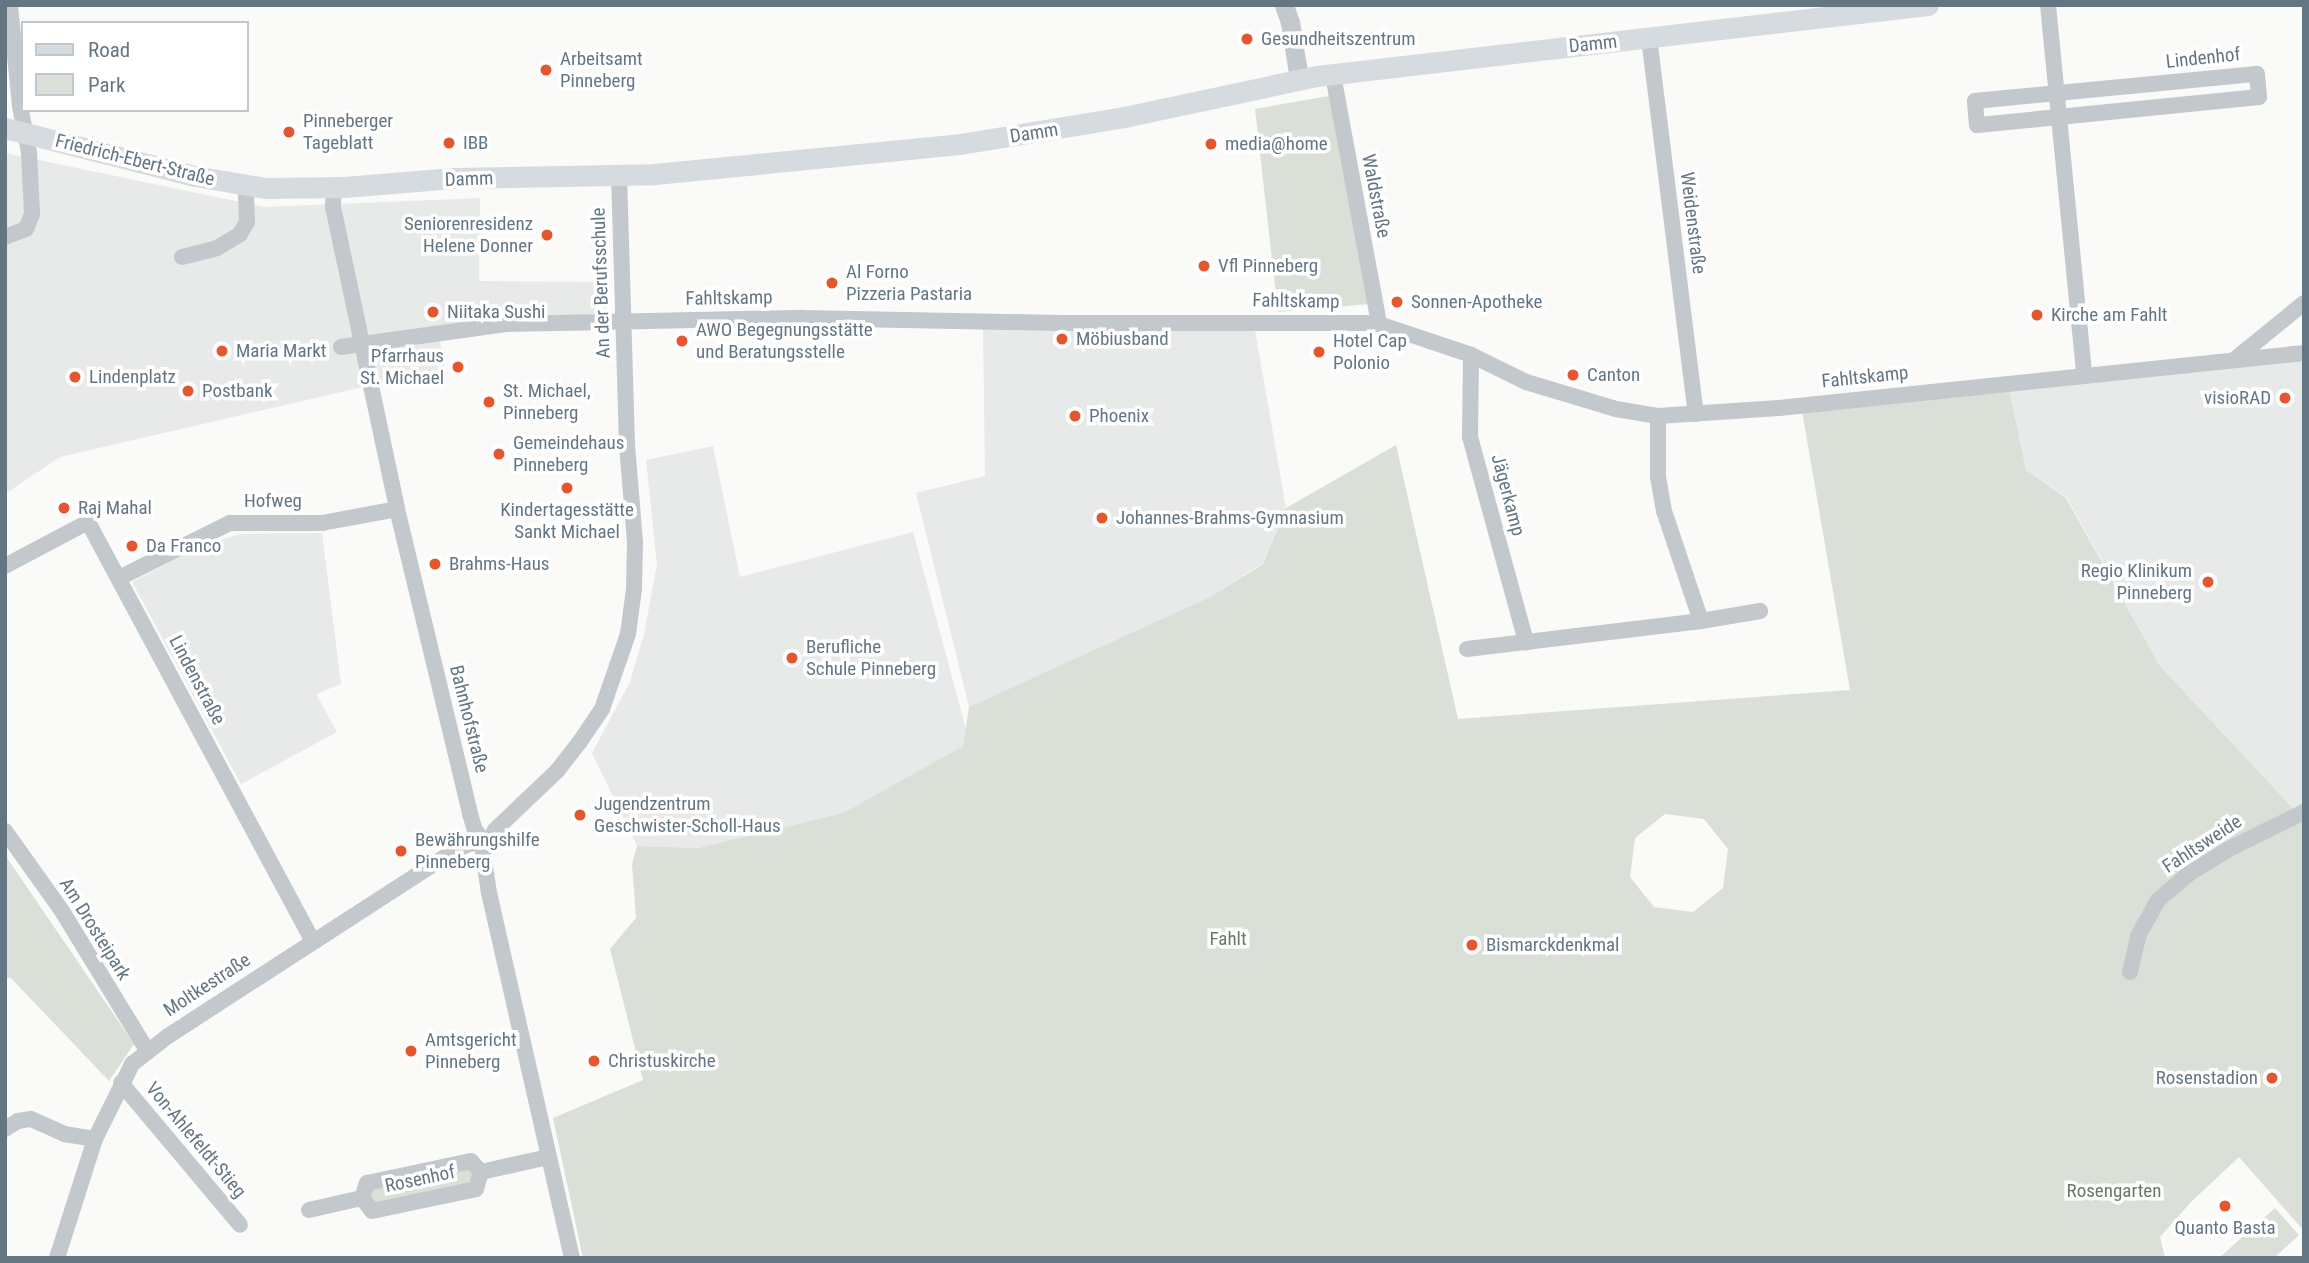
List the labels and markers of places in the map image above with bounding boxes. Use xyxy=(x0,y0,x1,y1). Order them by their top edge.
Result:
place label: Gesundheitszentrum xyxy=(1261,28,1416,50)
marker: Gesundheitszentrum xyxy=(1239,31,1255,47)
place label: Arbeitsamt Pinneberg xyxy=(560,48,643,92)
marker: Arbeitsamt Pinneberg xyxy=(538,62,554,78)
place label: Pinneberger Tageblatt xyxy=(303,110,393,154)
marker: Pinneberger Tageblatt xyxy=(281,124,297,140)
place label: IBB xyxy=(463,132,488,154)
place label: media@home xyxy=(1225,133,1328,155)
marker: IBB xyxy=(441,135,457,151)
marker: media@home xyxy=(1203,136,1219,152)
place label: Seniorenresidenz Helene Donner xyxy=(404,213,533,257)
marker: Seniorenresidenz Helene Donner xyxy=(539,227,555,243)
place label: Vfl Pinneberg xyxy=(1218,255,1318,277)
marker: Vfl Pinneberg xyxy=(1196,258,1212,274)
place label: Al Forno Pizzeria Pastaria xyxy=(846,261,972,305)
marker: Al Forno Pizzeria Pastaria xyxy=(824,275,840,291)
place label: Sonnen-Apotheke xyxy=(1411,291,1542,313)
marker: Sonnen-Apotheke xyxy=(1389,294,1405,310)
place label: Niitaka Sushi xyxy=(447,301,545,323)
marker: Niitaka Sushi xyxy=(425,304,441,320)
place label: Kirche am Fahlt xyxy=(2051,304,2167,326)
marker: Kirche am Fahlt xyxy=(2029,307,2045,323)
place label: AWO Begegnungsstätte und Beratungsstelle xyxy=(696,319,873,363)
place label: Möbiusband xyxy=(1076,328,1169,350)
place label: Hotel Cap Polonio xyxy=(1333,330,1407,374)
marker: Möbiusband xyxy=(1054,331,1070,347)
marker: AWO Begegnungsstätte und Beratungsstelle xyxy=(674,333,690,349)
place label: Maria Markt xyxy=(236,340,326,362)
marker: Maria Markt xyxy=(214,343,230,359)
marker: Hotel Cap Polonio xyxy=(1311,344,1327,360)
place label: Pfarrhaus St. Michael xyxy=(360,345,444,389)
marker: Pfarrhaus St. Michael xyxy=(450,359,466,375)
place label: Canton xyxy=(1587,364,1640,386)
place label: Lindenplatz xyxy=(89,366,176,388)
marker: Canton xyxy=(1565,367,1581,383)
marker: Lindenplatz xyxy=(67,369,83,385)
place label: Postbank xyxy=(202,380,272,402)
place label: St. Michael, Pinneberg xyxy=(503,380,591,424)
marker: Postbank xyxy=(180,383,196,399)
place label: visioRAD xyxy=(2204,387,2271,409)
marker: visioRAD xyxy=(2277,390,2293,406)
marker: St. Michael, Pinneberg xyxy=(481,394,497,410)
place label: Phoenix xyxy=(1089,405,1149,427)
marker: Phoenix xyxy=(1067,408,1083,424)
place label: Gemeindehaus Pinneberg xyxy=(513,432,624,476)
marker: Gemeindehaus Pinneberg xyxy=(491,446,507,462)
marker: Kindertagesstätte Sankt Michael xyxy=(559,480,575,496)
place label: Raj Mahal xyxy=(78,497,152,519)
place label: Kindertagesstätte Sankt Michael xyxy=(500,499,634,543)
marker: Raj Mahal xyxy=(56,500,72,516)
place label: Johannes-Brahms-Gymnasium xyxy=(1116,507,1344,529)
marker: Johannes-Brahms-Gymnasium xyxy=(1094,510,1110,526)
place label: Da Franco xyxy=(146,535,221,557)
marker: Da Franco xyxy=(124,538,140,554)
place label: Brahms-Haus xyxy=(449,553,549,575)
marker: Brahms-Haus xyxy=(427,556,443,572)
place label: Regio Klinikum Pinneberg xyxy=(2081,560,2192,604)
marker: Regio Klinikum Pinneberg xyxy=(2198,572,2218,592)
place label: Berufliche Schule Pinneberg xyxy=(806,636,936,680)
marker: Berufliche Schule Pinneberg xyxy=(784,650,800,666)
place label: Jugendzentrum Geschwister-Scholl-Haus xyxy=(594,793,781,837)
marker: Jugendzentrum Geschwister-Scholl-Haus xyxy=(572,807,588,823)
place label: Bewährungshilfe Pinneberg xyxy=(415,829,540,873)
marker: Bewährungshilfe Pinneberg xyxy=(393,843,409,859)
place label: Bismarckdenkmal xyxy=(1486,934,1619,956)
marker: Bismarckdenkmal xyxy=(1464,937,1480,953)
place label: Amtsgericht Pinneberg xyxy=(425,1029,517,1073)
marker: Amtsgericht Pinneberg xyxy=(403,1043,419,1059)
place label: Christuskirche xyxy=(608,1050,716,1072)
marker: Christuskirche xyxy=(586,1053,602,1069)
place label: Rosenstadion xyxy=(2156,1067,2258,1089)
marker: Rosenstadion xyxy=(2264,1070,2280,1086)
marker: Quanto Basta xyxy=(2217,1198,2233,1214)
place label: Quanto Basta xyxy=(2174,1217,2276,1239)

